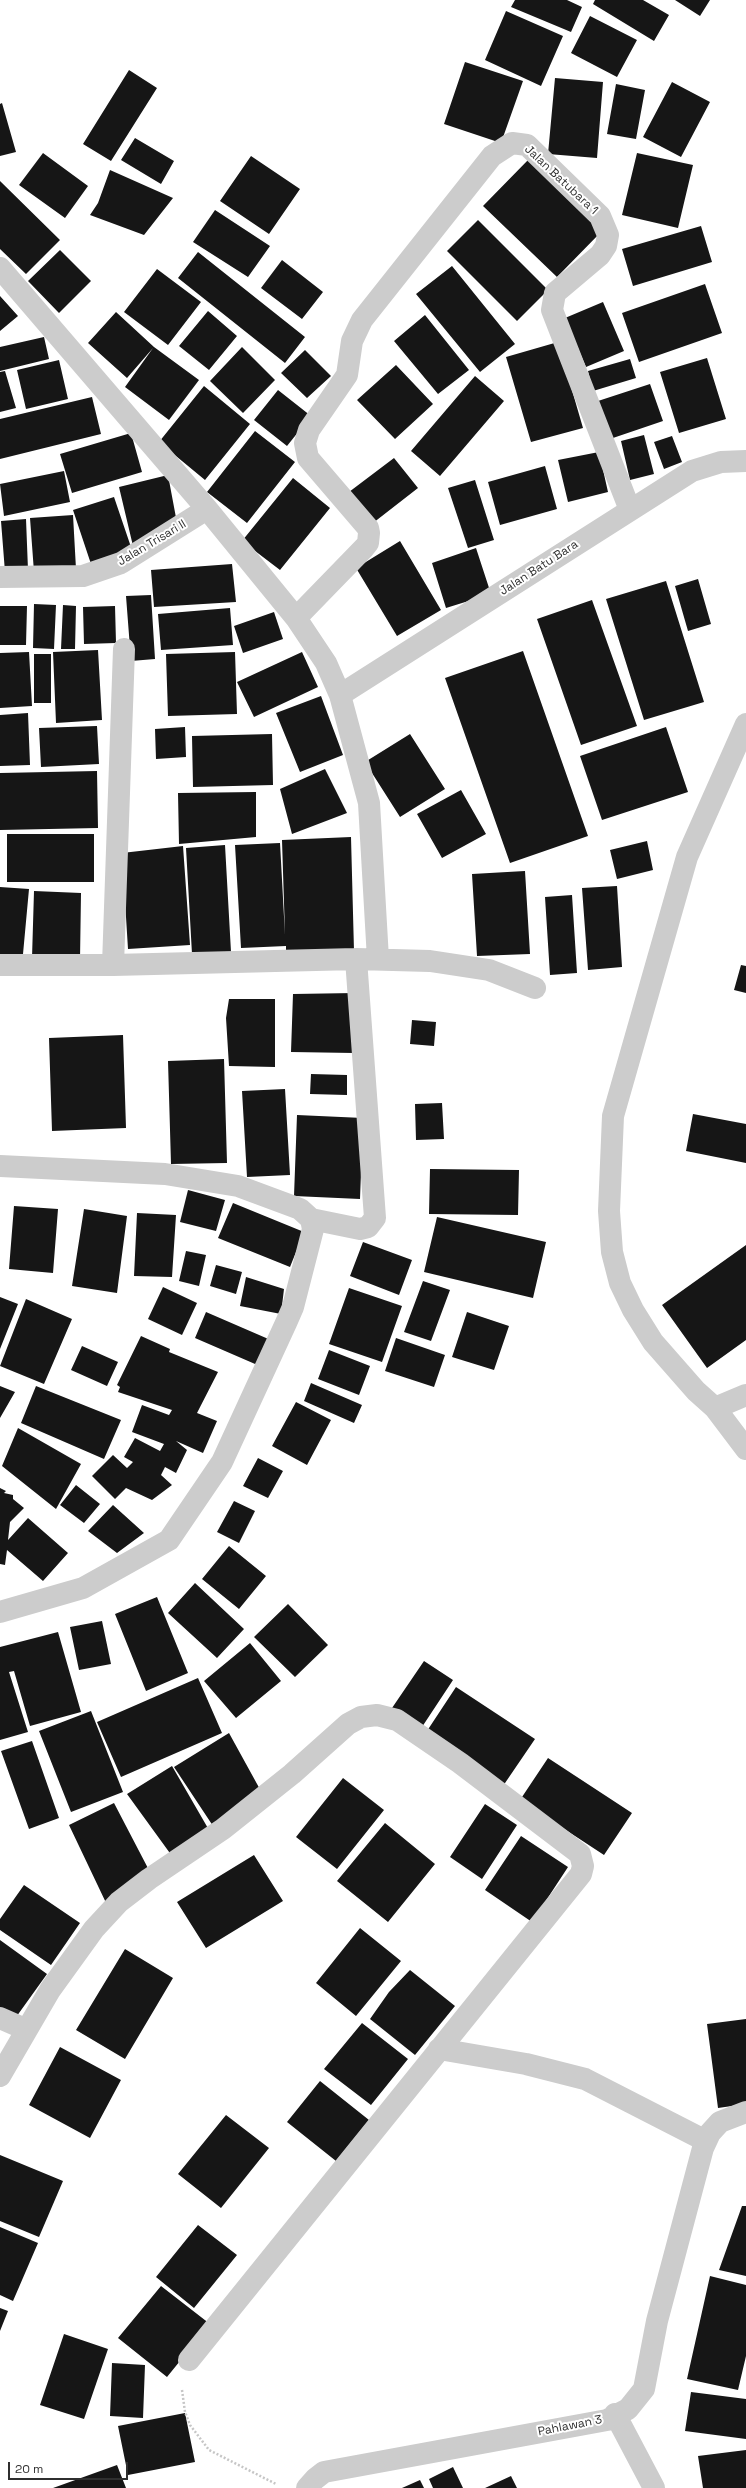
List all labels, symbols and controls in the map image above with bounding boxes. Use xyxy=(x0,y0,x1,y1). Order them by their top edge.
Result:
street label: Jalan Batubara 1 xyxy=(521,142,601,218)
street label: Jalan Trisari II xyxy=(115,517,189,569)
street label: Jalan Batu Bara xyxy=(497,537,581,599)
street label: Pahlawan 3 xyxy=(537,2413,603,2439)
scale bar xyxy=(10,2454,130,2480)
text: 20 m xyxy=(15,2461,43,2477)

